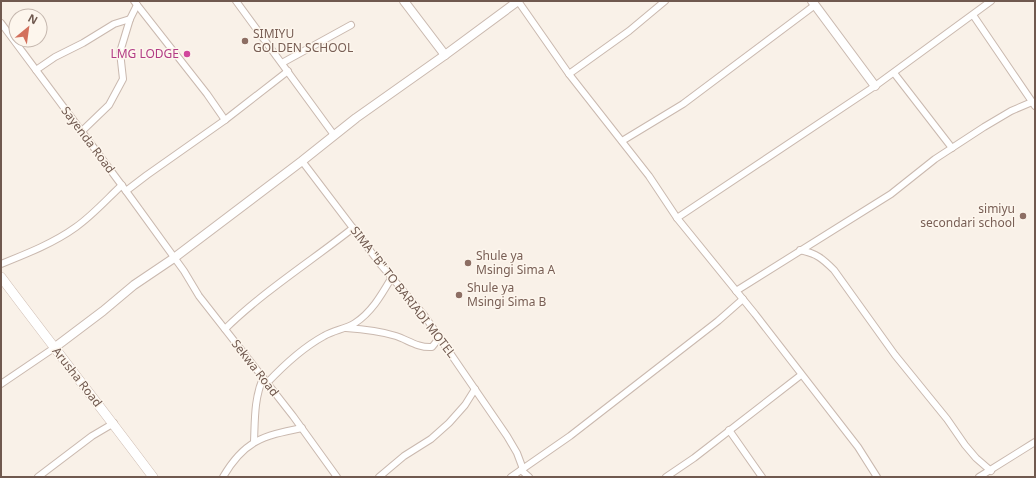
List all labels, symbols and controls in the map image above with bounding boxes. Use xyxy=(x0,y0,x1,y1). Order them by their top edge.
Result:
north arrow xyxy=(8,8,48,48)
text: N xyxy=(26,10,41,28)
place label: SIMIYU GOLDEN SCHOOL xyxy=(253,25,353,56)
marker: SIMIYU GOLDEN SCHOOL xyxy=(240,36,250,46)
place label: LMG LODGE xyxy=(110,45,179,62)
marker: LMG LODGE xyxy=(182,49,192,59)
street label: Sayenda Road xyxy=(58,103,119,177)
place label: simiyu secondari school xyxy=(920,200,1015,231)
marker: simiyu secondari school xyxy=(1018,211,1028,221)
street label: SIMA "B" TO BARIADI MOTEL xyxy=(347,223,460,361)
place label: Shule ya Msingi Sima A xyxy=(476,247,555,278)
marker: Shule ya Msingi Sima A xyxy=(463,258,473,268)
place label: Shule ya Msingi Sima B xyxy=(467,279,546,310)
marker: Shule ya Msingi Sima B xyxy=(454,290,464,300)
street label: Sekwa Road xyxy=(228,336,283,400)
street label: Arusha Road xyxy=(49,343,106,410)

